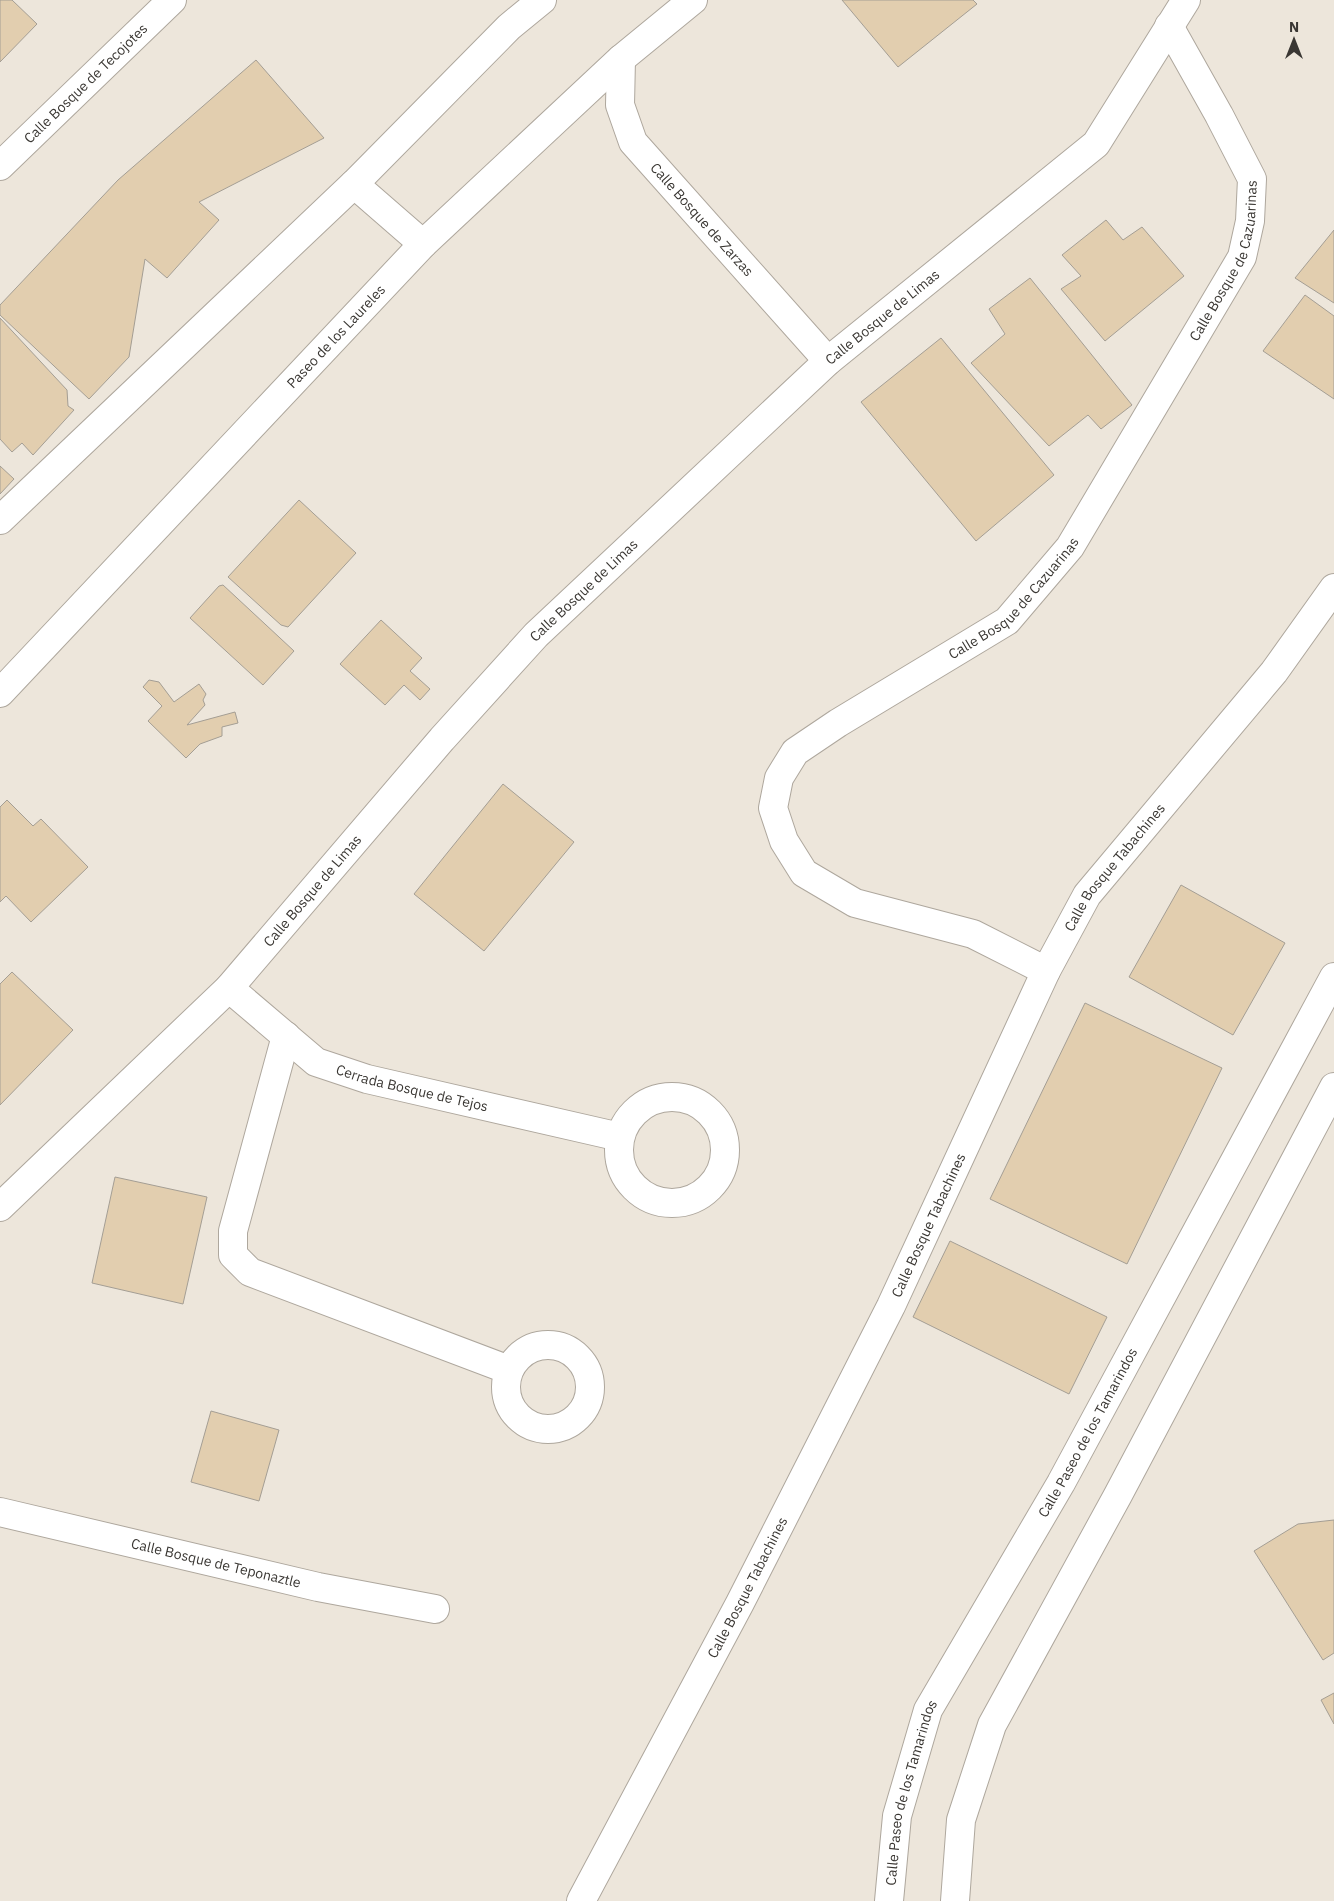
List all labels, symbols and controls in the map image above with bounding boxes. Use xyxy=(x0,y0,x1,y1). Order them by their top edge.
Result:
north arrow xyxy=(1269,15,1319,65)
text: N xyxy=(1289,18,1299,36)
street label: Calle Bosque de Tecojotes xyxy=(20,19,151,147)
street label: Calle Bosque de Zarzas xyxy=(647,159,758,280)
street label: Calle Bosque de Cazuarinas xyxy=(1185,180,1261,344)
street label: Calle Bosque de Limas xyxy=(822,265,943,369)
street label: Paseo de los Laureles xyxy=(283,281,389,392)
street label: Calle Bosque de Cazuarinas xyxy=(945,534,1083,663)
street label: Calle Bosque de Limas xyxy=(526,535,642,645)
street label: Calle Bosque Tabachines xyxy=(1060,799,1169,934)
street label: Calle Bosque de Limas xyxy=(259,831,365,950)
street label: Cerrada Bosque de Tejos xyxy=(334,1060,490,1116)
street label: Calle Bosque Tabachines xyxy=(887,1150,970,1300)
street label: Calle Paseo de los Tamarindos xyxy=(1034,1344,1141,1521)
street label: Calle Bosque Tabachines xyxy=(703,1514,791,1661)
street label: Calle Bosque de Teponaztle xyxy=(129,1534,303,1592)
street label: Calle Paseo de los Tamarindos xyxy=(882,1696,941,1886)

